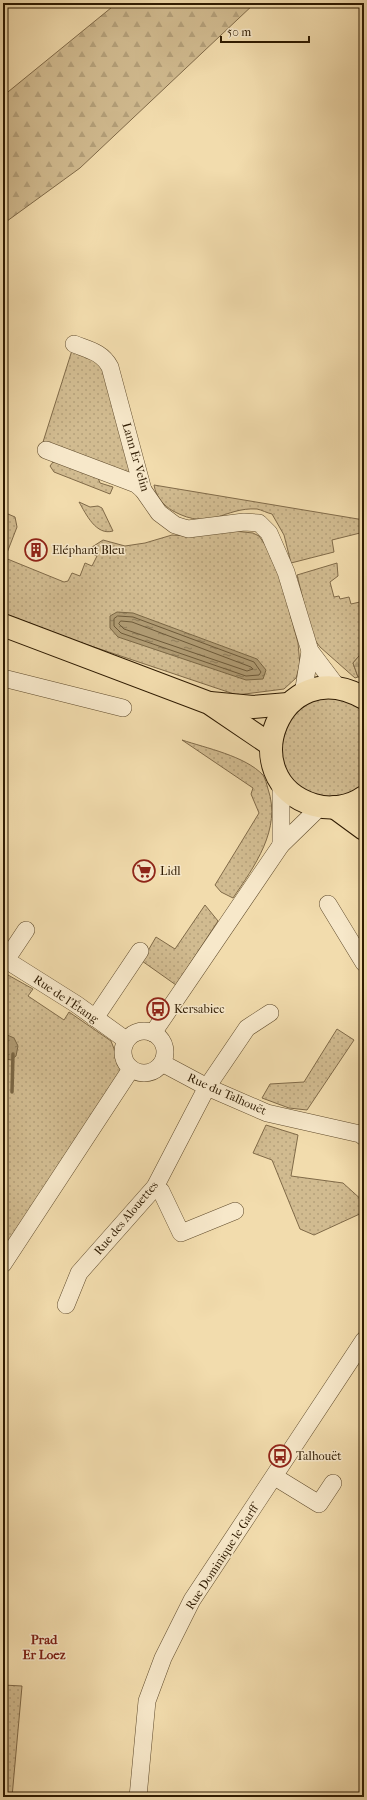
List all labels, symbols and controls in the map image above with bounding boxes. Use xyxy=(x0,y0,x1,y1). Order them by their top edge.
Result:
scale bar xyxy=(221,18,309,44)
text: 50 m xyxy=(227,25,251,39)
street label: Lann Er Velin xyxy=(119,421,153,493)
building icon: Eléphant Bleu xyxy=(23,537,49,563)
place label: Eléphant Bleu xyxy=(52,543,125,557)
supermarket icon: Lidl xyxy=(131,858,157,884)
place label: Lidl xyxy=(160,864,181,878)
street label: Rue de l'Étang xyxy=(31,971,102,1026)
bus stop icon: Kersabiec xyxy=(145,996,171,1022)
place label: Kersabiec xyxy=(174,1002,224,1016)
street label: Rue du Talhouët xyxy=(185,1070,269,1118)
street label: Rue des Alouettes xyxy=(91,1178,161,1258)
bus stop icon: Talhouët xyxy=(267,1443,293,1469)
place label: Talhouët xyxy=(296,1449,342,1463)
street label: Rue Dominique le Garff xyxy=(183,1499,263,1612)
district label: Prad Er Loez xyxy=(23,1632,66,1662)

